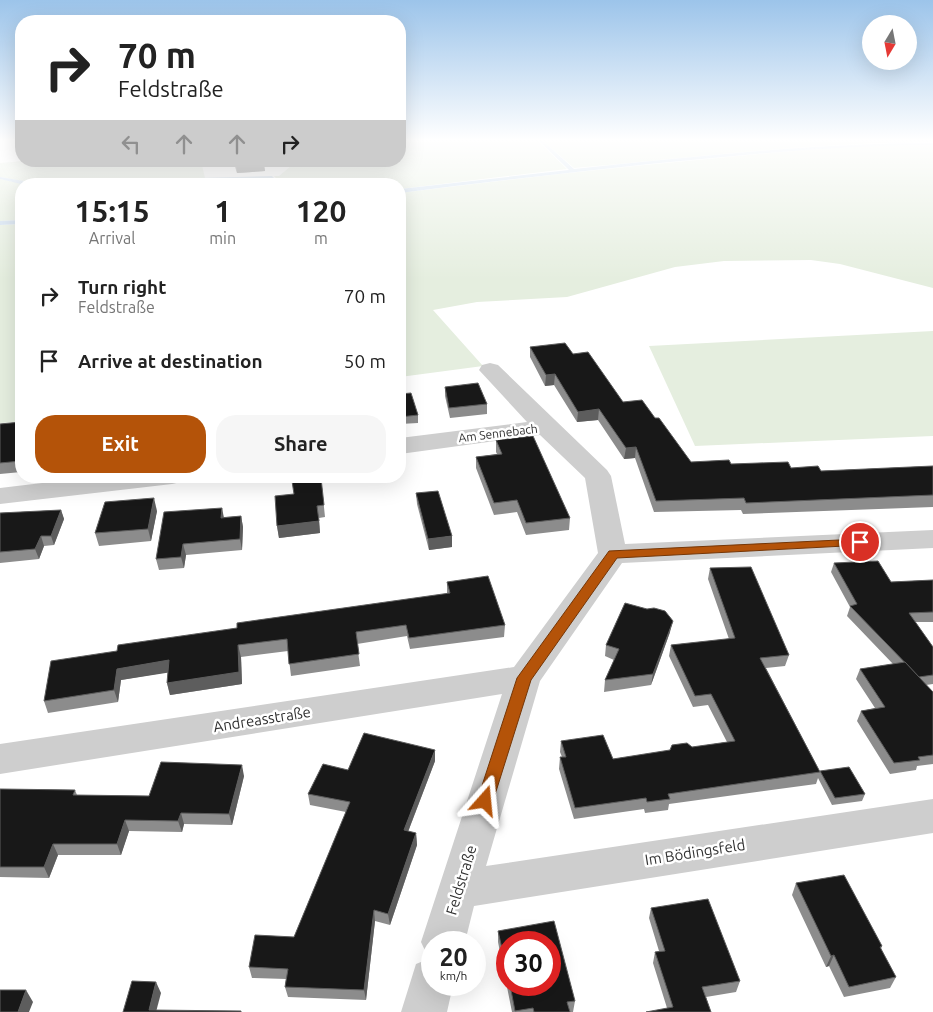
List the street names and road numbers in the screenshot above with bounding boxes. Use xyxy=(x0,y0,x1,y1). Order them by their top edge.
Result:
street label: Am Sennebach xyxy=(458,422,538,444)
street label: Andreasstraße xyxy=(212,703,312,735)
street label: Im Bödingsfeld xyxy=(644,836,746,868)
street label: Feldstraße xyxy=(442,843,480,917)

